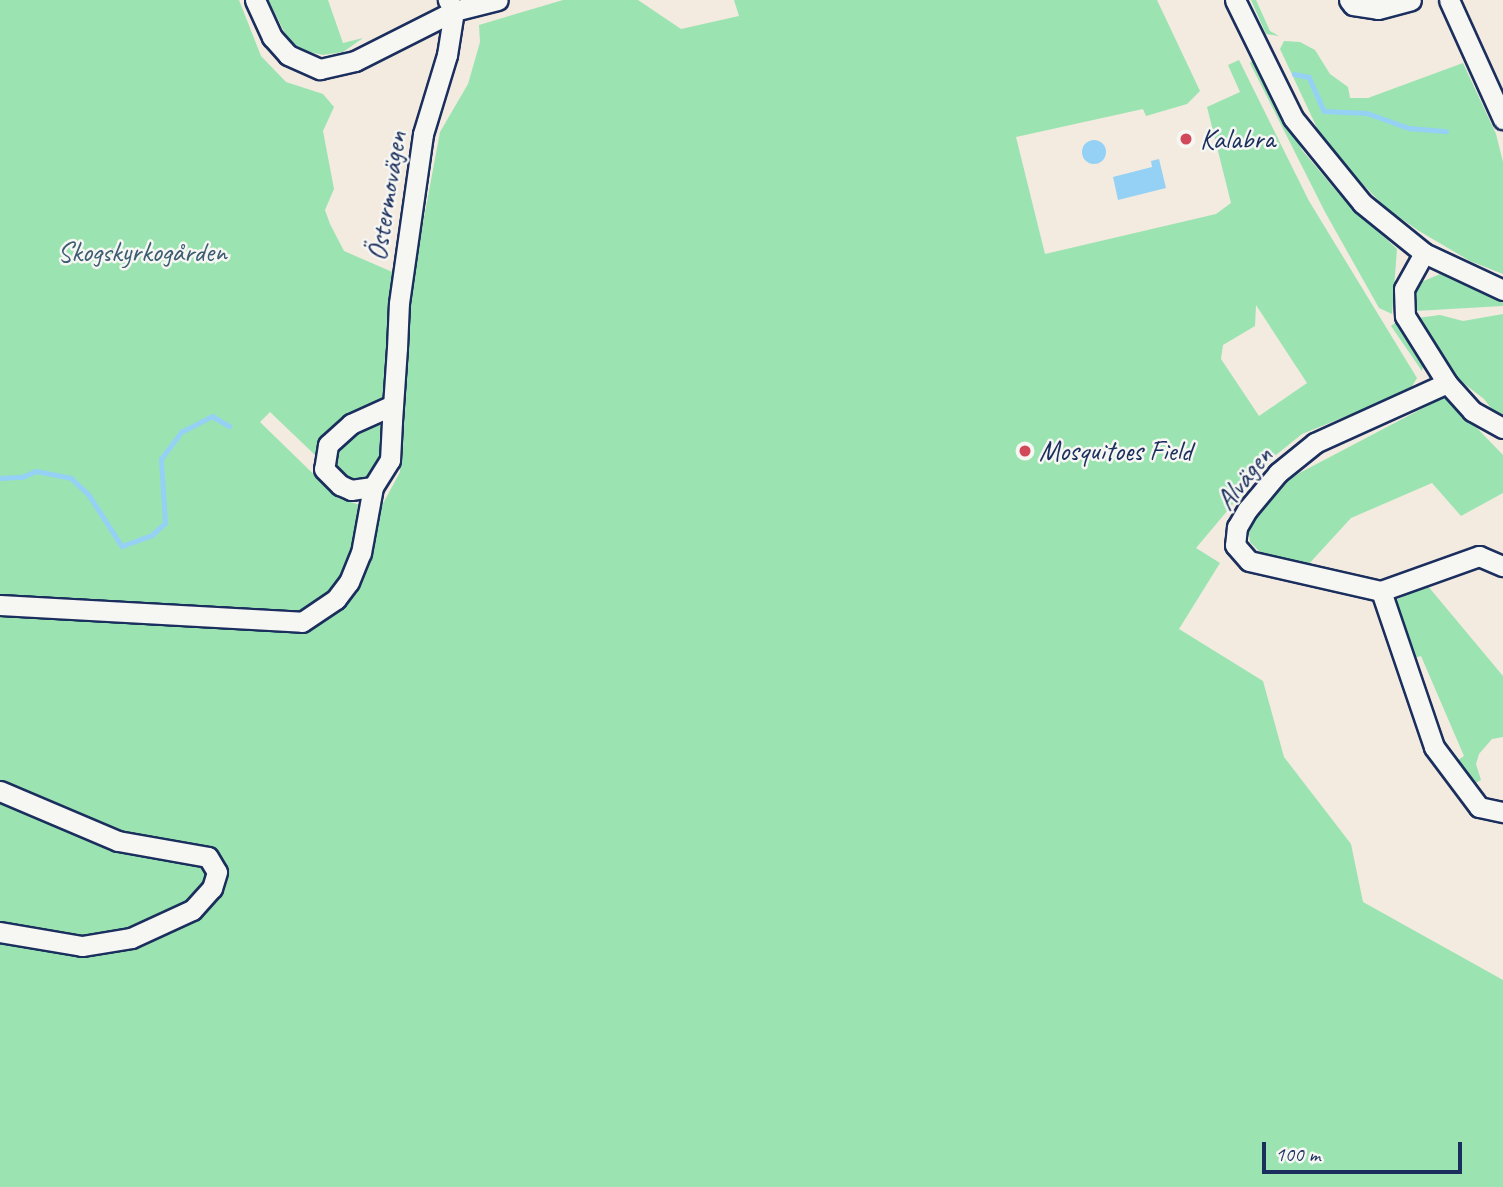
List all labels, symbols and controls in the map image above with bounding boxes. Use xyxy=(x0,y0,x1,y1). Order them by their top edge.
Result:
place label: Kalabra xyxy=(1200,122,1275,156)
street label: Östermovägen xyxy=(360,129,414,263)
marker: Kalabra xyxy=(1178,131,1194,147)
park label: Skogskyrkogården xyxy=(58,235,226,269)
place label: Mosquitoes Field xyxy=(1039,434,1192,468)
street label: Alvägen xyxy=(1208,439,1280,517)
marker: Mosquitoes Field xyxy=(1017,443,1033,459)
scale bar xyxy=(1265,1128,1464,1172)
text: 100 m xyxy=(1275,1141,1320,1167)

